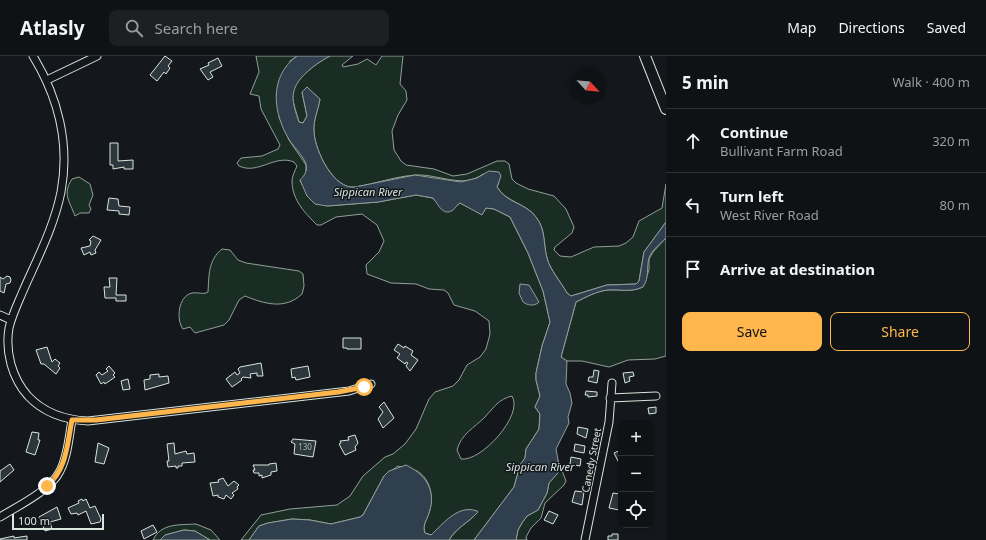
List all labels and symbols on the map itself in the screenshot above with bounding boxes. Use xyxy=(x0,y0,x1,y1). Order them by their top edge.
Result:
north arrow xyxy=(570,68,606,104)
water label: Sippican River xyxy=(334,184,403,199)
route start xyxy=(355,378,373,396)
street label: Canedy Street xyxy=(578,426,604,493)
house number: 130 xyxy=(298,441,312,452)
water label: Sippican River xyxy=(506,459,575,474)
route end xyxy=(38,477,56,495)
scale bar xyxy=(12,512,104,531)

